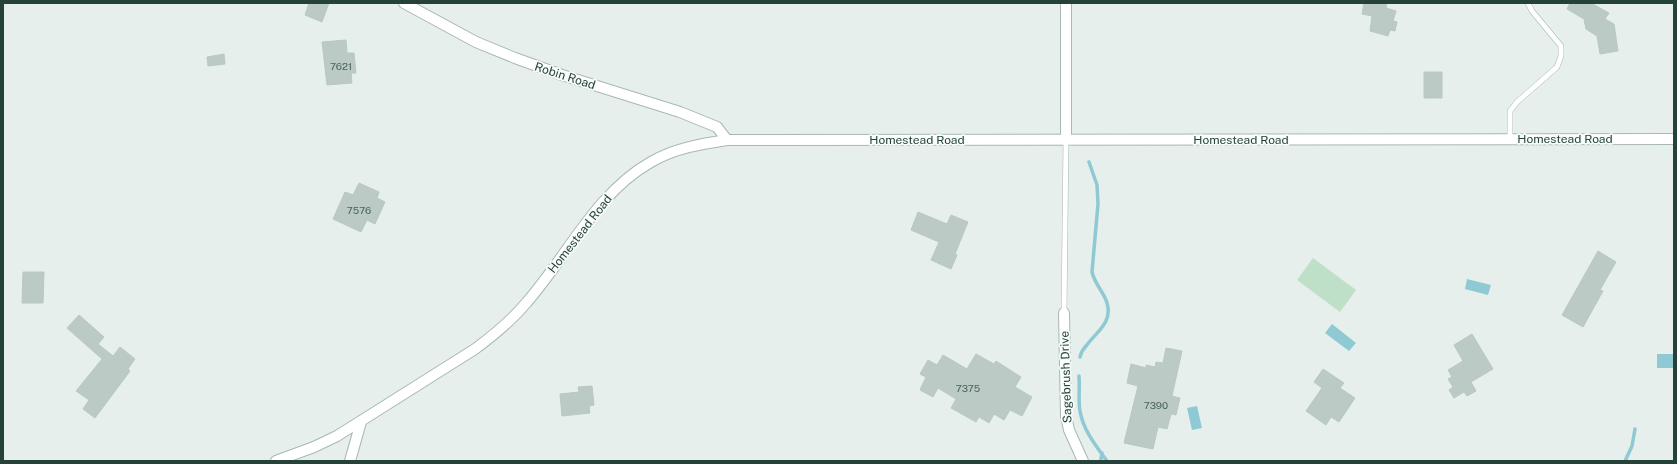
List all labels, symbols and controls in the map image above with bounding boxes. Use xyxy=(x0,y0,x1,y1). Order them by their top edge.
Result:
house number: 7621 xyxy=(330,60,352,72)
street label: Robin Road xyxy=(533,60,597,92)
street label: Homestead Road xyxy=(1517,132,1613,146)
street label: Homestead Road xyxy=(869,133,965,147)
street label: Homestead Road xyxy=(1193,133,1289,147)
street label: Homestead Road xyxy=(545,192,615,276)
house number: 7576 xyxy=(347,204,371,216)
street label: Sagebrush Drive xyxy=(1057,331,1075,423)
house number: 7375 xyxy=(956,382,980,394)
house number: 7390 xyxy=(1144,399,1168,411)

